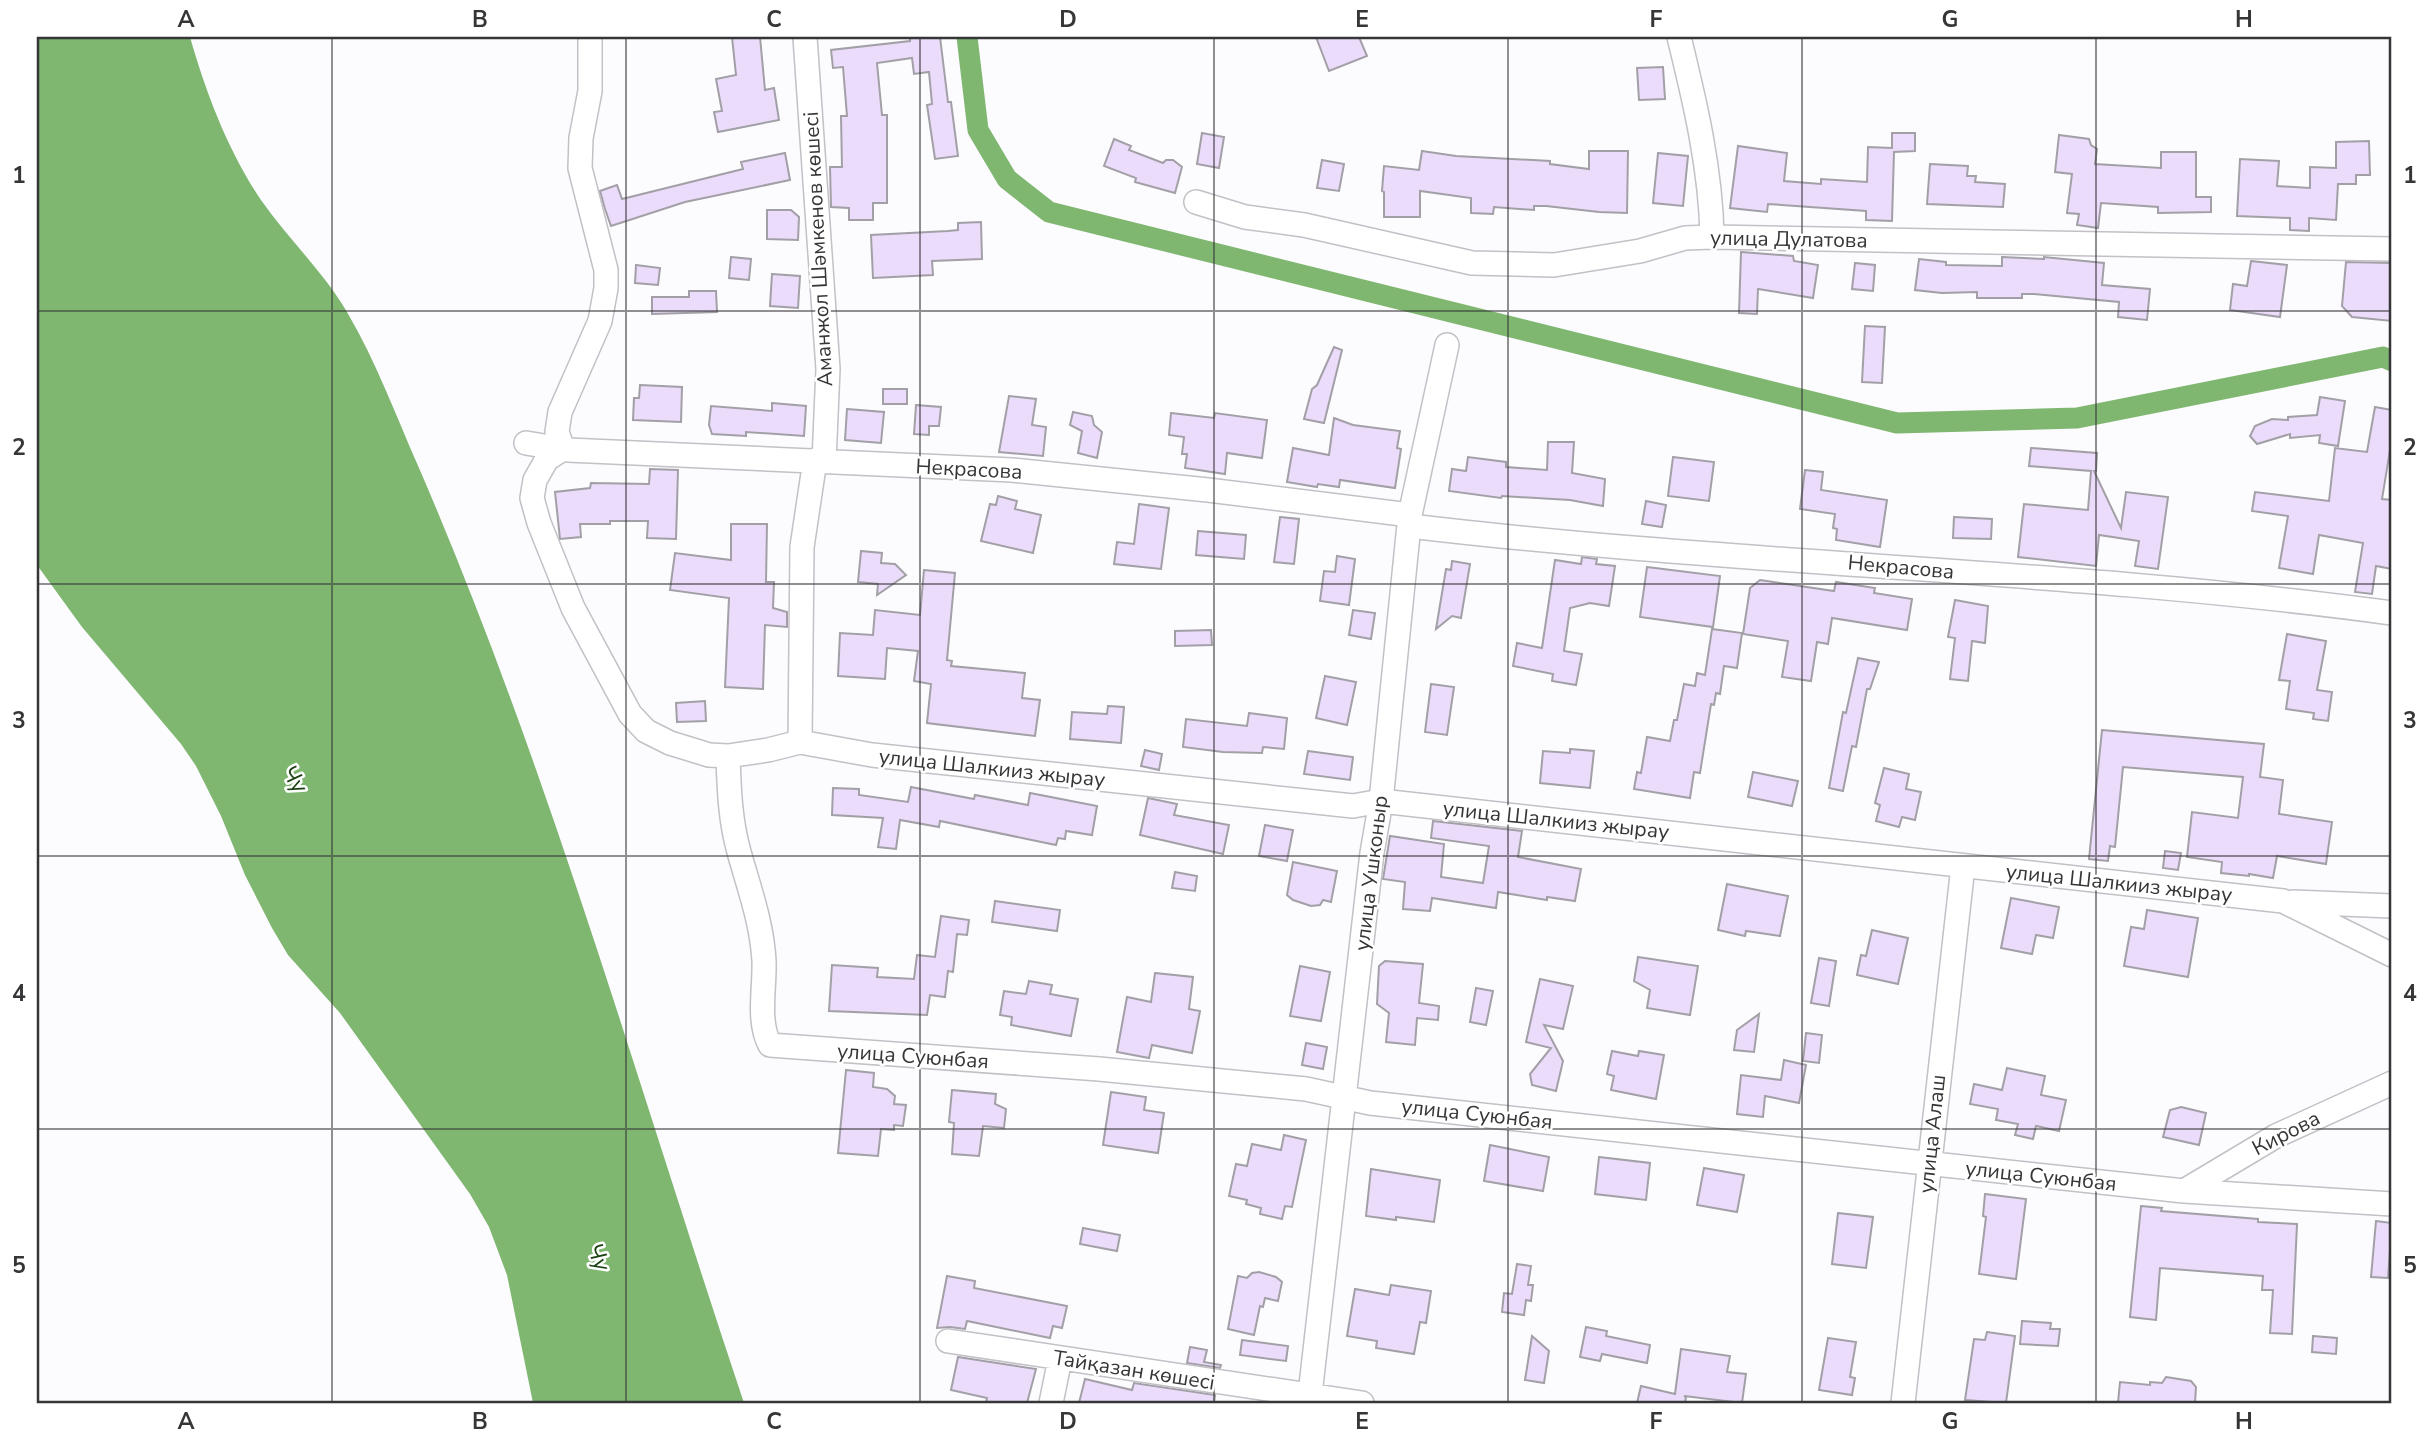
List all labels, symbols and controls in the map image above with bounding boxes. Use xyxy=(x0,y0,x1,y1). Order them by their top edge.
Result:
text: A xyxy=(177,4,195,35)
text: B xyxy=(472,4,488,35)
text: C xyxy=(766,4,782,35)
text: D xyxy=(1059,4,1077,35)
text: E xyxy=(1355,4,1369,35)
text: F xyxy=(1650,4,1663,35)
text: G xyxy=(1942,4,1958,35)
text: H xyxy=(2235,4,2253,35)
street label: Аманжол Шәмкенов көшесі xyxy=(797,111,839,387)
text: 1 xyxy=(12,160,26,191)
text: 1 xyxy=(2403,160,2417,191)
street label: улица Дулатова xyxy=(1710,224,1868,254)
text: 2 xyxy=(12,432,26,463)
text: 2 xyxy=(2403,432,2417,463)
street label: Некрасова xyxy=(915,452,1023,486)
street label: Некрасова xyxy=(1847,548,1955,586)
text: 3 xyxy=(12,705,26,736)
text: 3 xyxy=(2403,705,2417,736)
street label: улица Шалкииз жырау xyxy=(877,742,1107,794)
water label: Чу xyxy=(274,759,316,800)
street label: улица Ушконыр xyxy=(1348,794,1394,952)
street label: улица Шалкииз жырау xyxy=(1441,794,1671,846)
street label: улица Шалкииз жырау xyxy=(2004,857,2234,909)
text: 4 xyxy=(12,978,26,1009)
text: 4 xyxy=(2403,978,2417,1009)
street label: улица Суюнбая xyxy=(836,1037,990,1075)
street label: улица Алаш xyxy=(1912,1073,1952,1195)
street label: улица Суюнбая xyxy=(1400,1092,1554,1136)
street label: Кирова xyxy=(2247,1104,2325,1162)
street label: улица Суюнбая xyxy=(1964,1154,2118,1198)
water label: Чу xyxy=(579,1239,618,1277)
text: 5 xyxy=(12,1250,26,1281)
text: 5 xyxy=(2403,1250,2417,1281)
street label: Тайқазан көшесі xyxy=(1051,1343,1217,1397)
text: A xyxy=(177,1406,195,1437)
text: B xyxy=(472,1406,488,1437)
text: C xyxy=(766,1406,782,1437)
text: D xyxy=(1059,1406,1077,1437)
text: E xyxy=(1355,1406,1369,1437)
text: F xyxy=(1650,1406,1663,1437)
text: G xyxy=(1942,1406,1958,1437)
text: H xyxy=(2235,1406,2253,1437)

